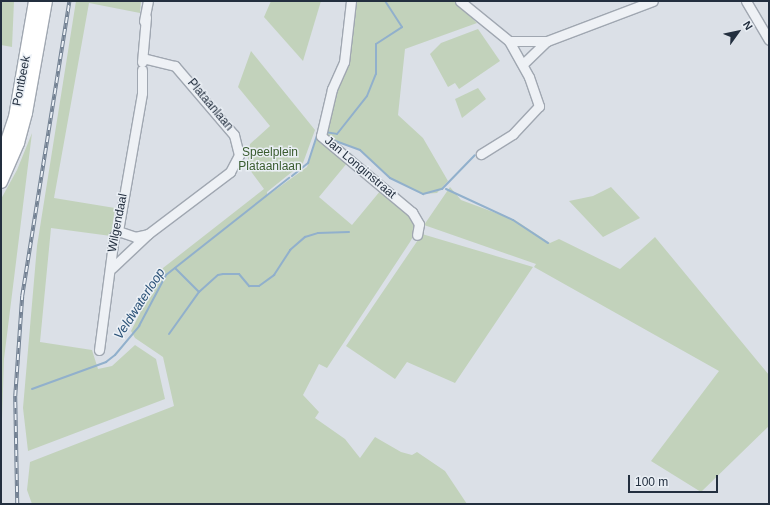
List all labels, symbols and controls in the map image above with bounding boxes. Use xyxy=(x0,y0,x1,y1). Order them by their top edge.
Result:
north arrow xyxy=(718,12,758,52)
text: N xyxy=(741,19,755,32)
street label: Pontbeek xyxy=(10,55,34,107)
street label: Plataanlaan xyxy=(184,76,236,134)
street label: Jan Longinstraat xyxy=(321,134,399,202)
park label: Speelplein Plataanlaan xyxy=(238,146,302,174)
street label: Wilgendaal xyxy=(105,192,131,254)
water label: Veldwaterloop xyxy=(111,265,169,343)
scale bar xyxy=(630,467,720,493)
text: 100 m xyxy=(635,475,668,489)

